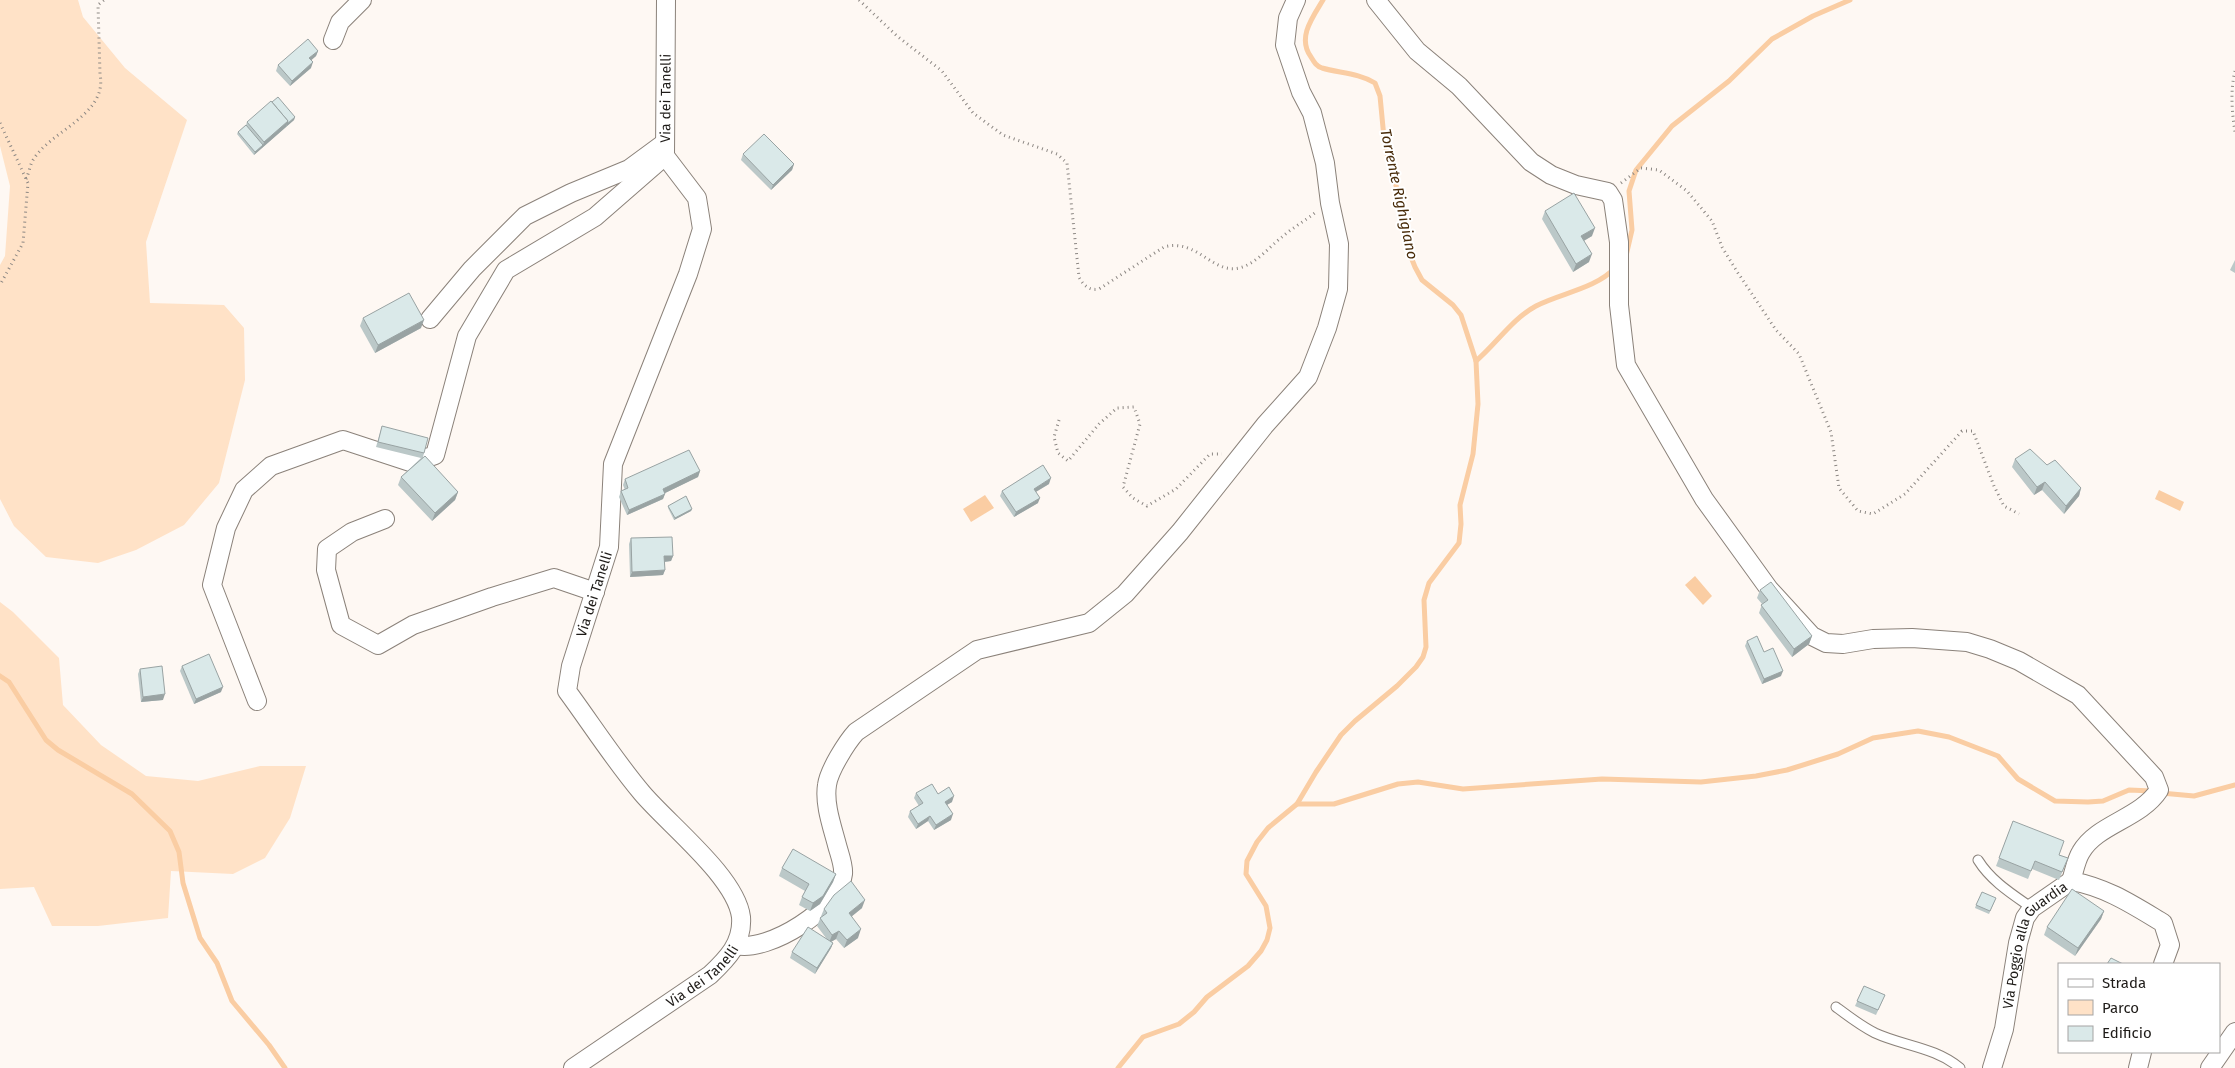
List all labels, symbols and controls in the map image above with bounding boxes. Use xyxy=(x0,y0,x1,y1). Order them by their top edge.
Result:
street label: Via dei Tanelli xyxy=(657,54,675,143)
water label: Torrente Righigiano xyxy=(1376,127,1422,261)
street label: Via dei Tanelli xyxy=(573,549,616,639)
street label: Via Poggio alla Guardia xyxy=(1999,878,2071,1010)
street label: Via dei Tanelli xyxy=(663,942,742,1011)
legend xyxy=(2058,963,2220,1053)
text: Strada xyxy=(2102,974,2146,992)
text: Parco xyxy=(2102,999,2139,1017)
text: Edificio xyxy=(2102,1024,2152,1042)

